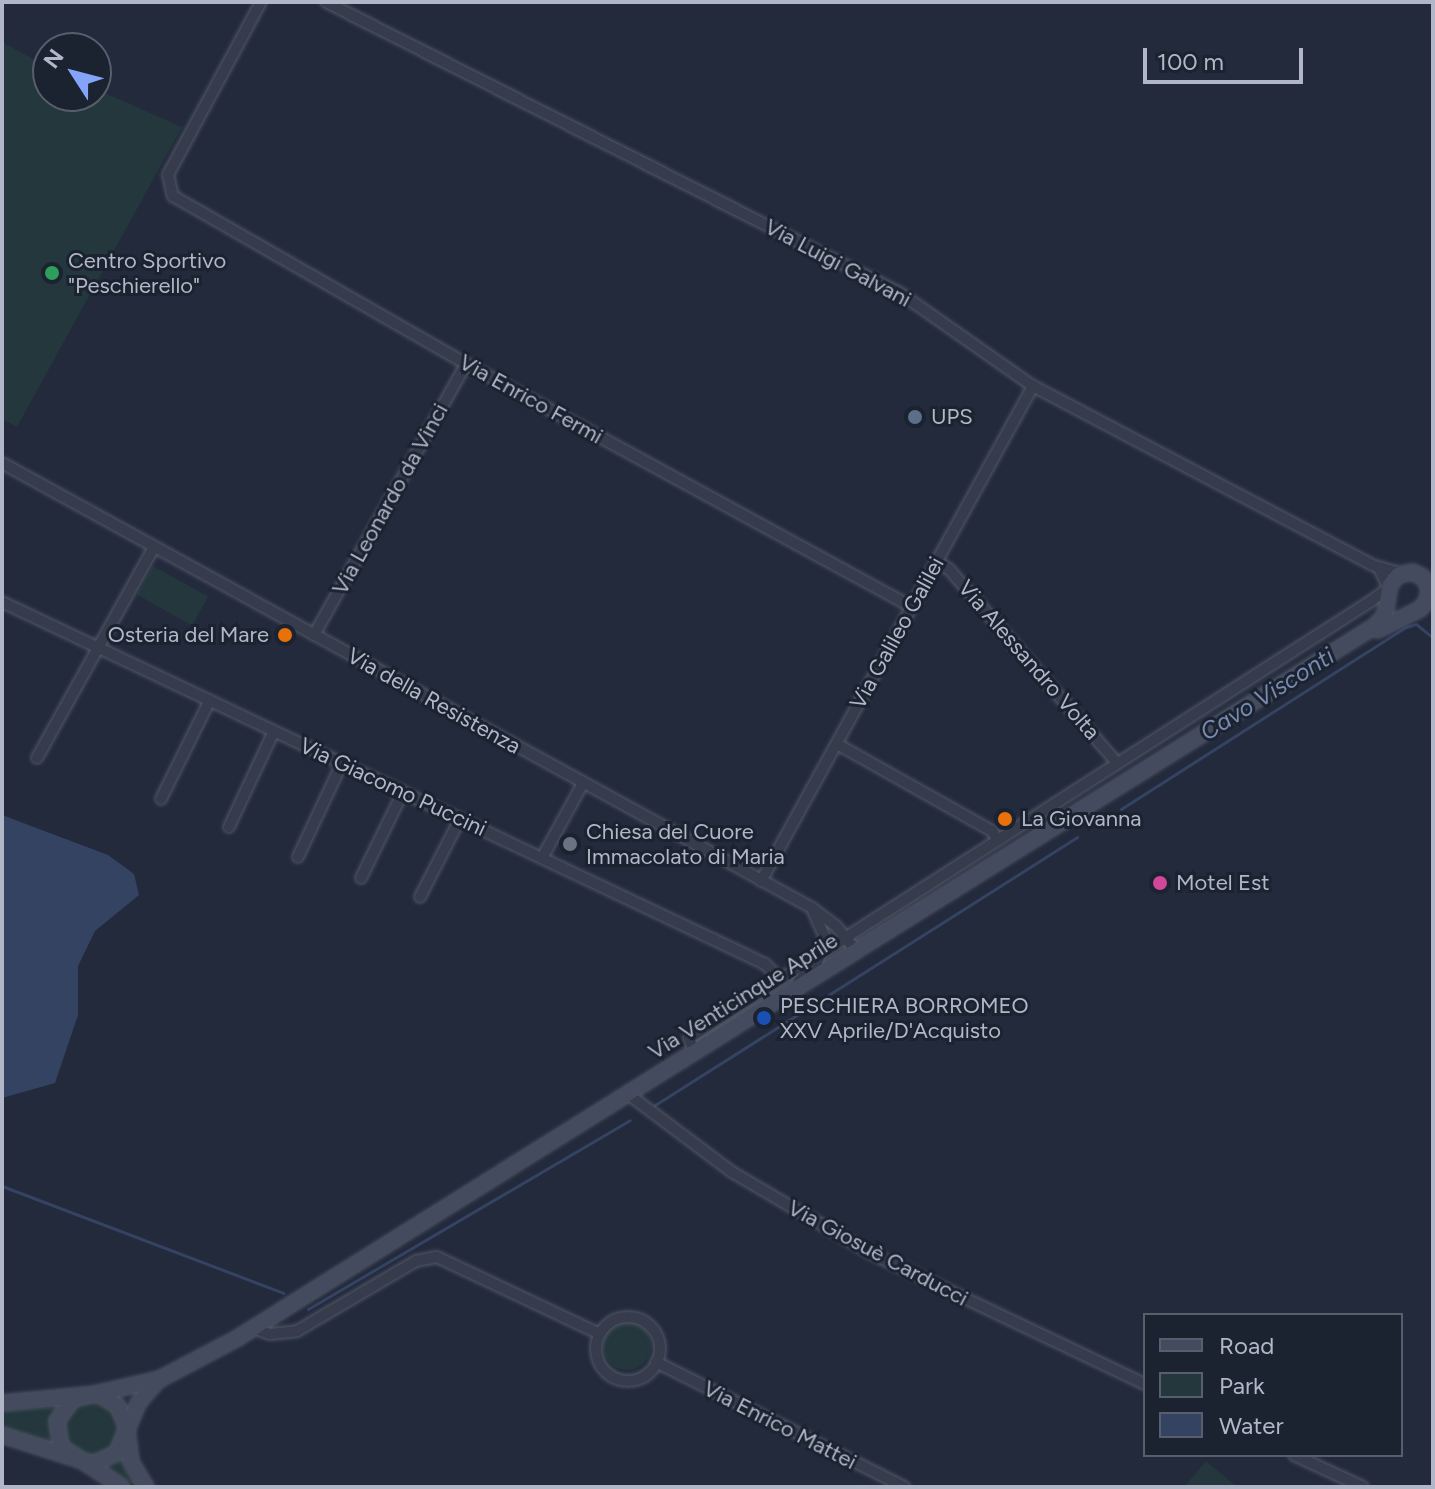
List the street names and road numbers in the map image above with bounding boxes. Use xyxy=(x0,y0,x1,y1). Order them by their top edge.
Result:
street label: Via Luigi Galvani xyxy=(760,213,916,313)
street label: Via Enrico Fermi xyxy=(455,349,607,449)
street label: Via Leonardo da Vinci xyxy=(326,399,454,599)
street label: Via Galileo Galilei xyxy=(844,552,950,714)
street label: Via Alessandro Volta xyxy=(953,575,1105,745)
street label: Via della Resistenza xyxy=(343,642,525,760)
street label: Via Giacomo Puccini xyxy=(296,732,490,842)
street label: Via Venticinque Aprile xyxy=(644,927,842,1065)
street label: Via Giosuè Carducci xyxy=(783,1194,973,1312)
street label: Via Enrico Mattei xyxy=(699,1375,861,1475)

